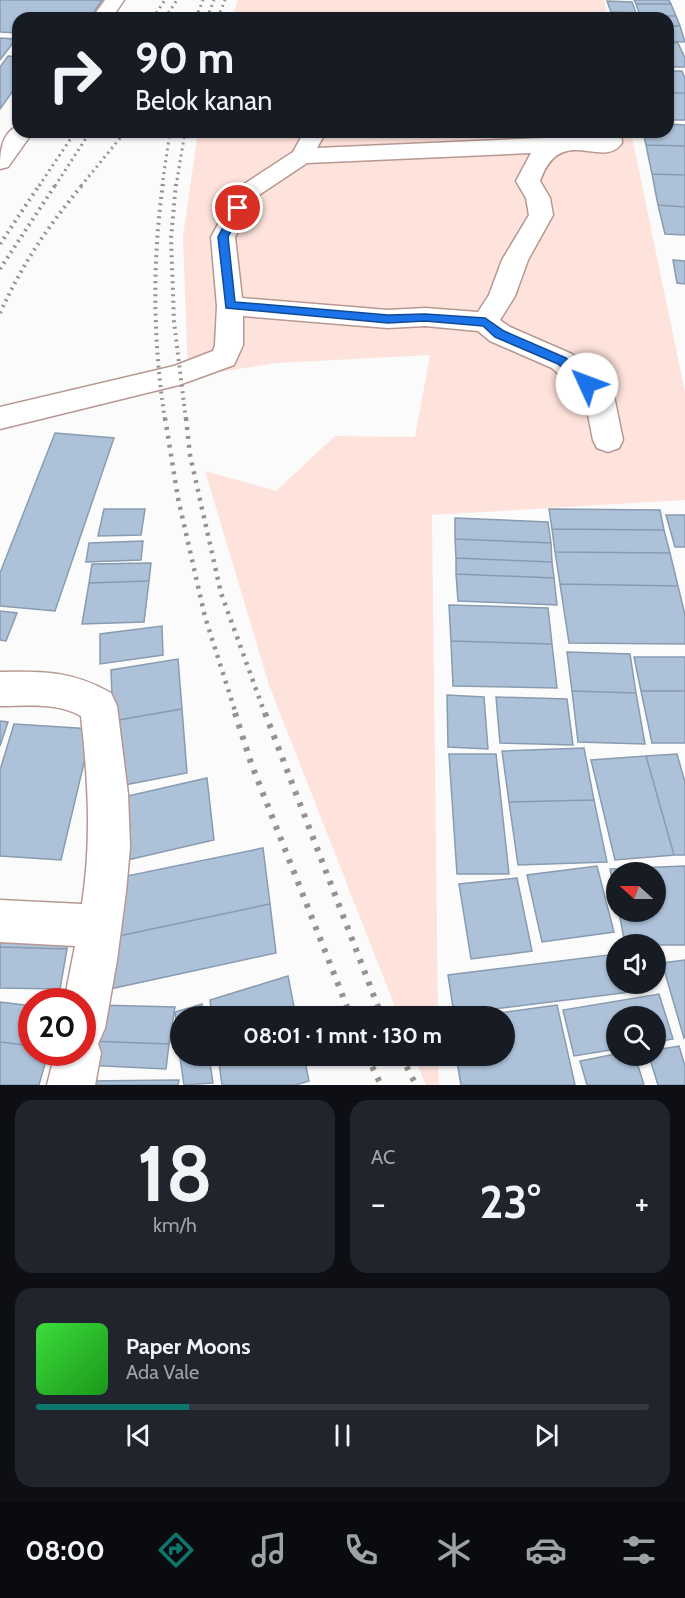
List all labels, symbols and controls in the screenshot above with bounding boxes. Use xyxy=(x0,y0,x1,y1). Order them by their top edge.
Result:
text: 90 m xyxy=(135,32,234,84)
icon: right xyxy=(36,36,114,114)
text: Belok kanan xyxy=(135,84,272,117)
pin xyxy=(212,182,263,233)
icon: arrive xyxy=(221,191,254,224)
position arrow xyxy=(555,352,619,416)
north arrow xyxy=(606,862,666,922)
map controls xyxy=(606,862,666,1066)
button: sound xyxy=(606,934,666,994)
speed limit sign: 20 xyxy=(18,988,96,1066)
button: search xyxy=(606,1006,666,1066)
text: 08:01 · 1 mnt · 130 m xyxy=(243,1022,442,1049)
text: 18 xyxy=(137,1126,213,1221)
text: AC xyxy=(371,1145,395,1169)
text: 23° xyxy=(479,1175,541,1229)
text: − xyxy=(371,1183,386,1223)
text: + xyxy=(634,1183,649,1223)
text: km/h xyxy=(153,1213,197,1237)
text: Paper Moons xyxy=(126,1333,250,1360)
text: Ada Vale xyxy=(126,1360,199,1384)
icon: previous xyxy=(122,1419,155,1452)
icon: pause xyxy=(326,1419,359,1452)
icon: next xyxy=(530,1419,563,1452)
icon: directions xyxy=(155,1529,197,1571)
icon: music xyxy=(248,1529,290,1571)
icon: phone xyxy=(340,1529,382,1571)
icon: climate xyxy=(433,1529,475,1571)
icon: car xyxy=(525,1529,567,1571)
icon: filters xyxy=(618,1529,660,1571)
text: 08:00 xyxy=(25,1534,105,1567)

